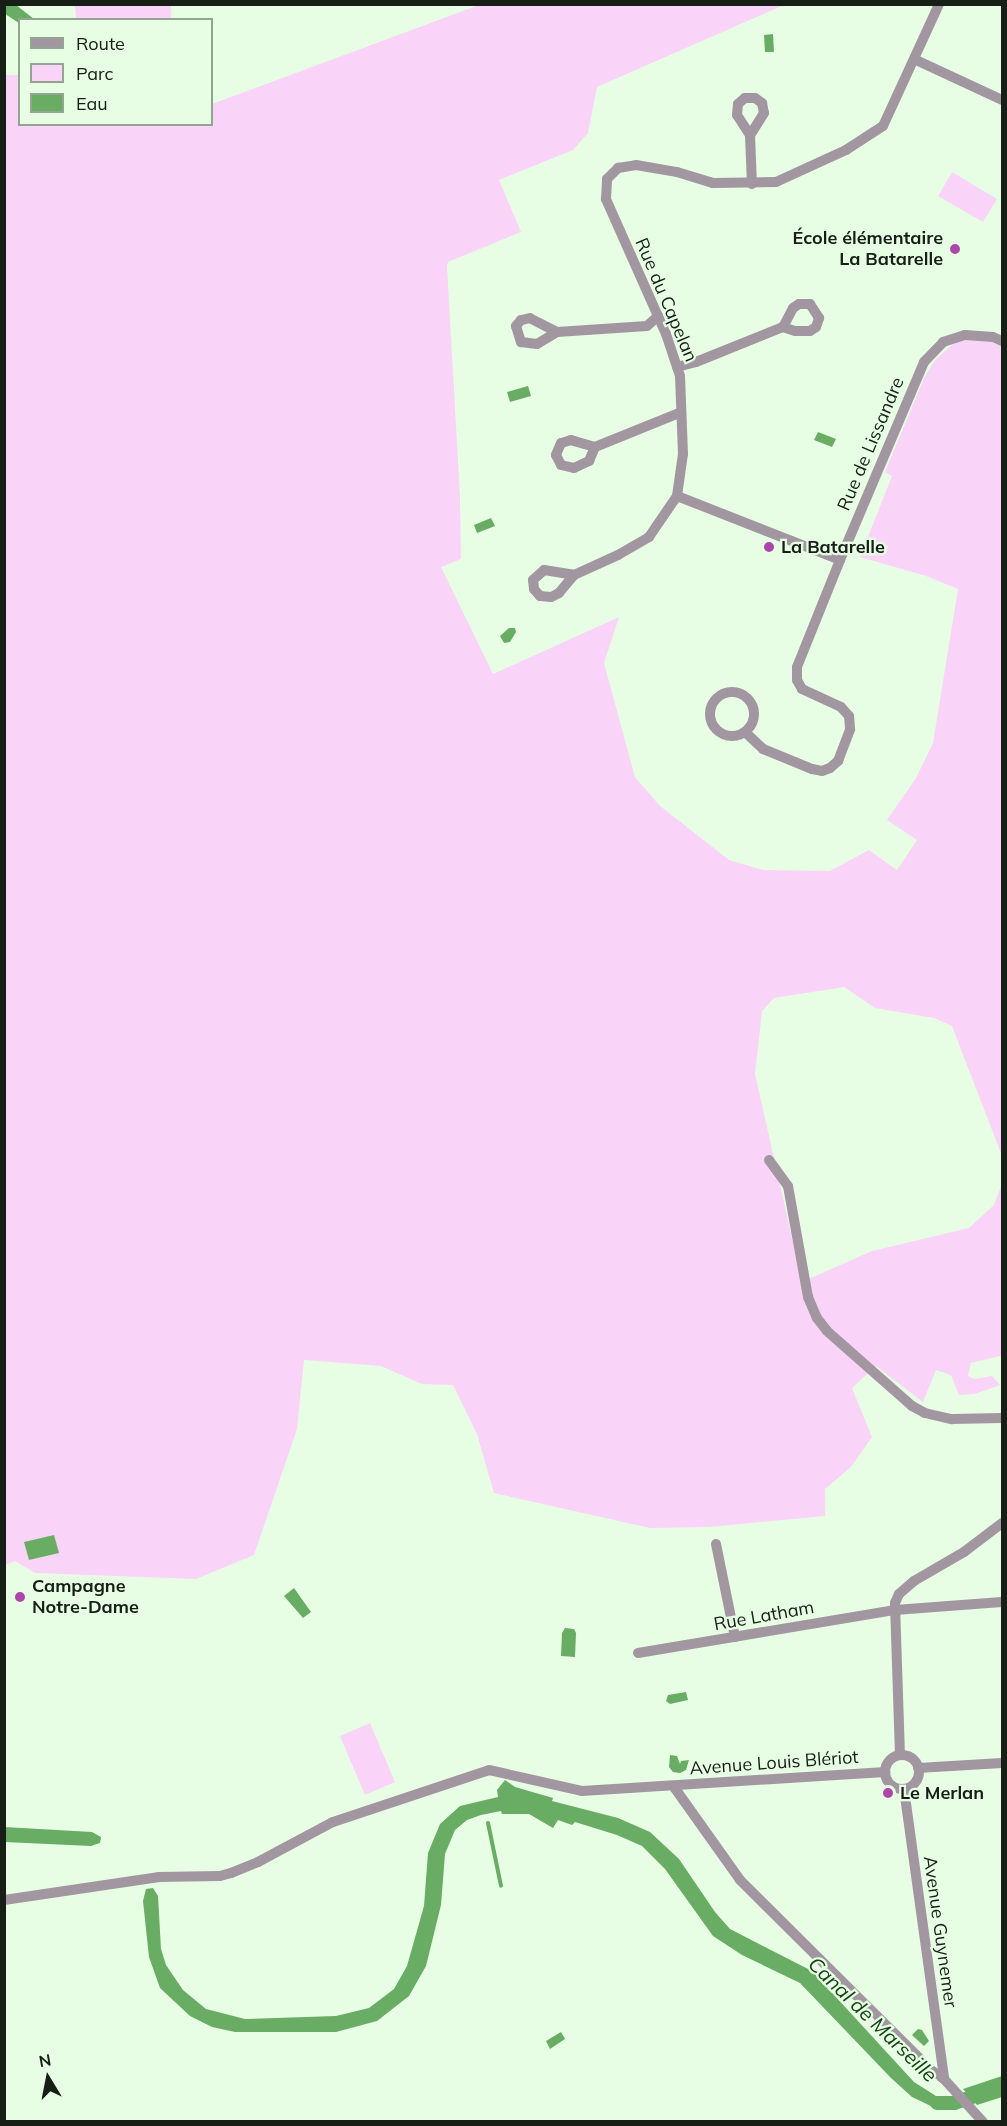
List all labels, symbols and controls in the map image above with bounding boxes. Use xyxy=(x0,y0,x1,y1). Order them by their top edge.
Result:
legend xyxy=(18,18,213,126)
text: Route xyxy=(76,32,125,55)
text: Parc xyxy=(76,62,113,85)
text: Eau xyxy=(76,92,108,115)
place label: École élémentaire La Batarelle xyxy=(793,228,943,270)
street label: Rue du Capelan xyxy=(630,235,702,365)
marker: École élémentaire La Batarelle xyxy=(948,242,962,256)
street label: Rue de Lissandre xyxy=(833,374,909,514)
place label: La Batarelle xyxy=(781,536,885,558)
marker: La Batarelle xyxy=(762,540,776,554)
place label: Campagne Notre-Dame xyxy=(32,1576,139,1618)
marker: Campagne Notre-Dame xyxy=(13,1590,27,1604)
street label: Rue Latham xyxy=(712,1597,816,1635)
street label: Avenue Louis Blériot xyxy=(689,1746,859,1780)
place label: Le Merlan xyxy=(900,1782,984,1804)
marker: Le Merlan xyxy=(881,1786,895,1800)
street label: Avenue Guynemer xyxy=(919,1855,961,2009)
water label: Canal de Marseille xyxy=(804,1952,942,2086)
north arrow xyxy=(18,2048,78,2108)
text: N xyxy=(37,2049,53,2071)

